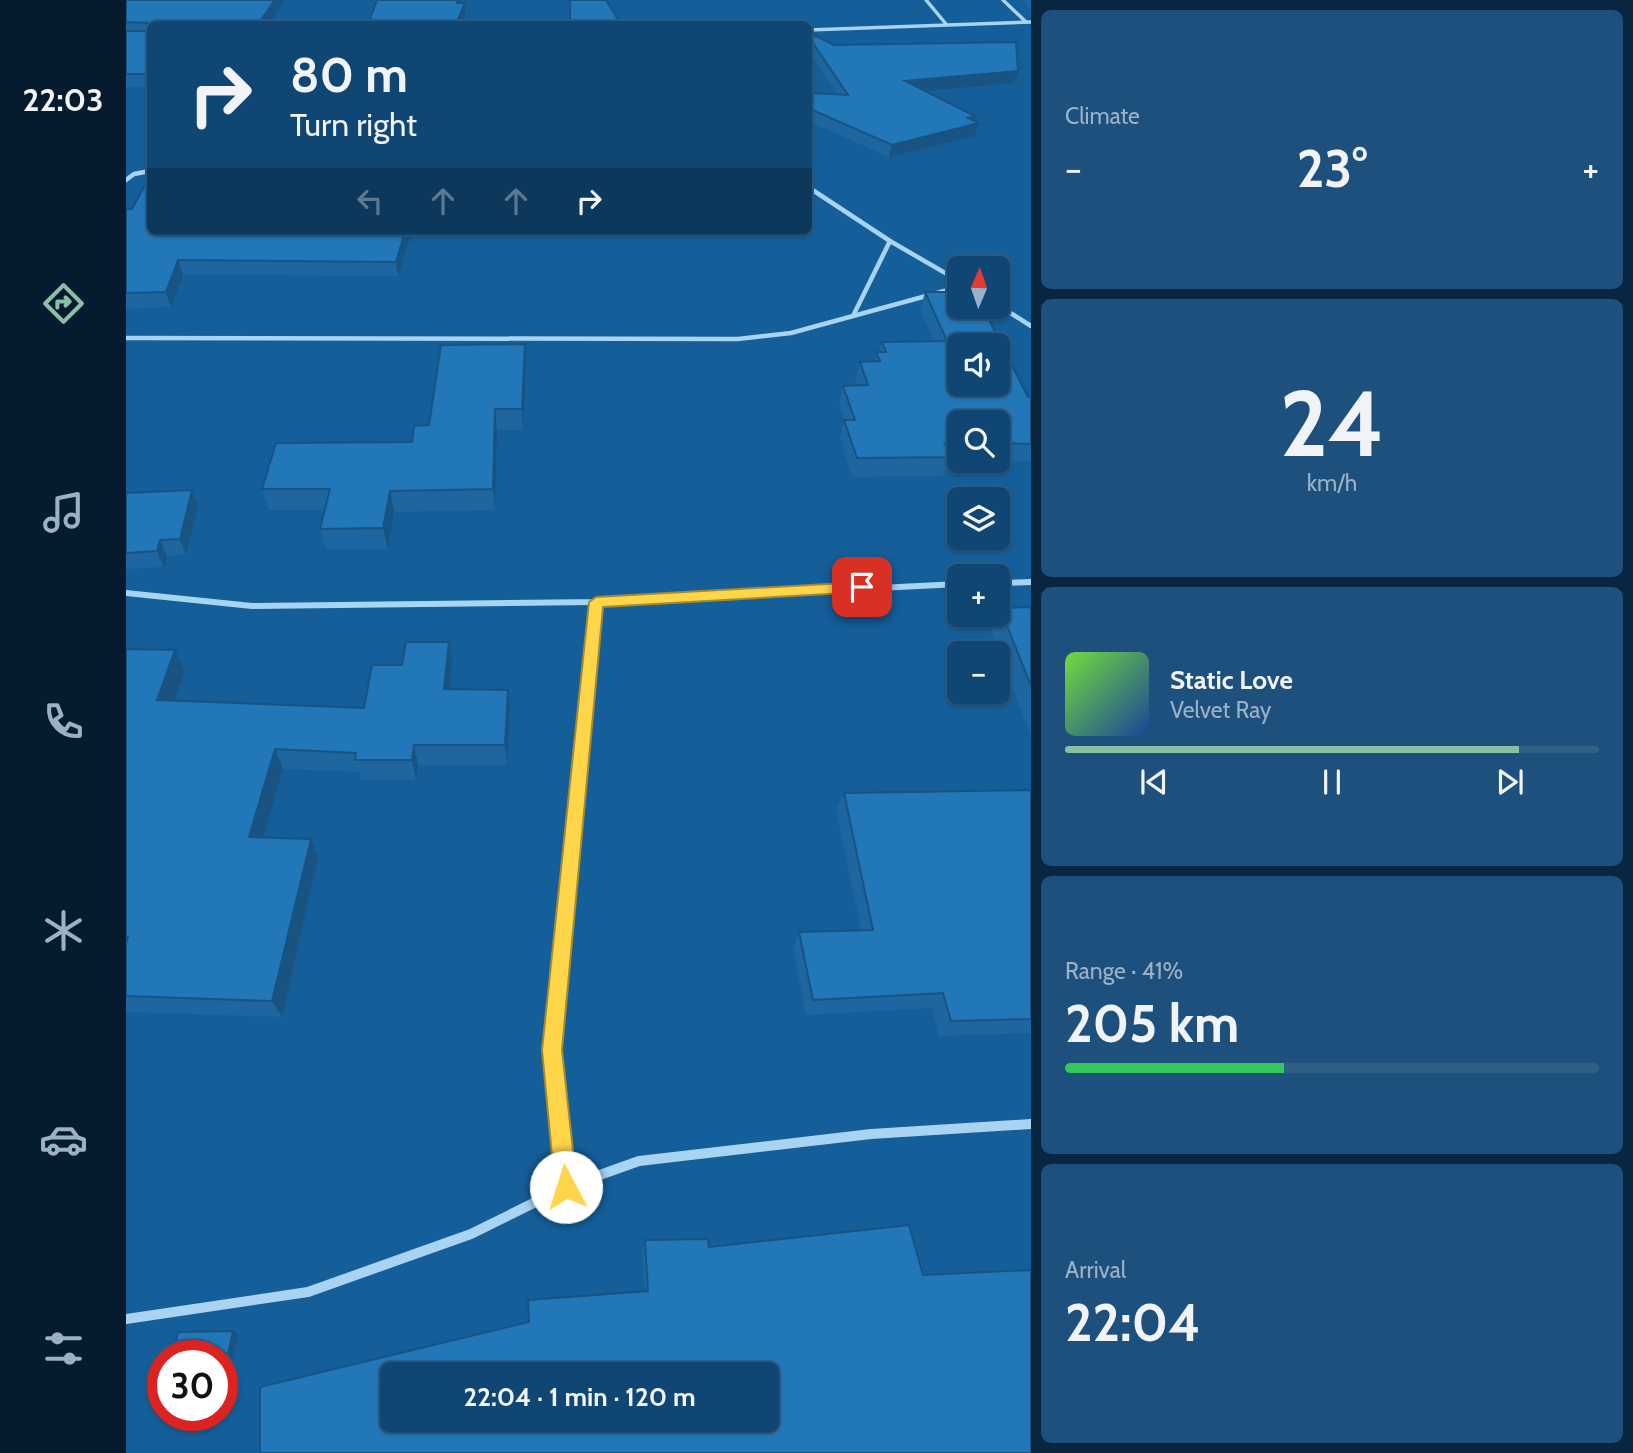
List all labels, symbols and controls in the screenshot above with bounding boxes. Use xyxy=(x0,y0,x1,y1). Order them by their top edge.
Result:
text: 80 m xyxy=(290,45,408,104)
icon: right xyxy=(175,49,266,140)
text: 22:03 xyxy=(23,80,103,119)
text: Climate xyxy=(1065,102,1140,130)
text: Turn right xyxy=(290,105,417,144)
text: 23° xyxy=(1297,137,1367,200)
text: − xyxy=(1065,145,1082,192)
text: + xyxy=(1582,145,1599,192)
icon: left xyxy=(351,182,389,220)
icon: ahead xyxy=(424,182,462,220)
icon: ahead xyxy=(497,182,535,220)
icon: right xyxy=(570,182,608,220)
north arrow xyxy=(947,256,1010,318)
map controls xyxy=(947,256,1010,704)
icon: directions xyxy=(39,279,88,328)
button: sound xyxy=(947,333,1010,396)
text: 24 xyxy=(1280,368,1384,479)
button: search xyxy=(947,410,1010,473)
text: km/h xyxy=(1307,469,1357,497)
button: layers xyxy=(947,487,1010,550)
icon: music xyxy=(39,488,88,537)
pin xyxy=(832,557,892,617)
button: + xyxy=(947,564,1010,627)
icon: arrive xyxy=(843,568,881,606)
button: − xyxy=(947,641,1010,704)
text: Static Love xyxy=(1170,664,1293,696)
text: Velvet Ray xyxy=(1170,696,1271,724)
icon: phone xyxy=(39,697,88,746)
icon: previous xyxy=(1135,763,1173,801)
icon: pause xyxy=(1313,763,1351,801)
icon: next xyxy=(1491,763,1529,801)
icon: climate xyxy=(39,906,88,955)
text: Range · 41% xyxy=(1065,957,1183,985)
text: 205 km xyxy=(1065,992,1239,1055)
icon: car xyxy=(39,1115,88,1164)
position arrow xyxy=(529,1150,603,1224)
text: Arrival xyxy=(1065,1256,1126,1284)
text: 22:04 xyxy=(1065,1291,1201,1354)
icon: filters xyxy=(39,1324,88,1373)
speed limit sign: 30 xyxy=(147,1340,238,1431)
text: 22:04 · 1 min · 120 m xyxy=(463,1381,696,1413)

